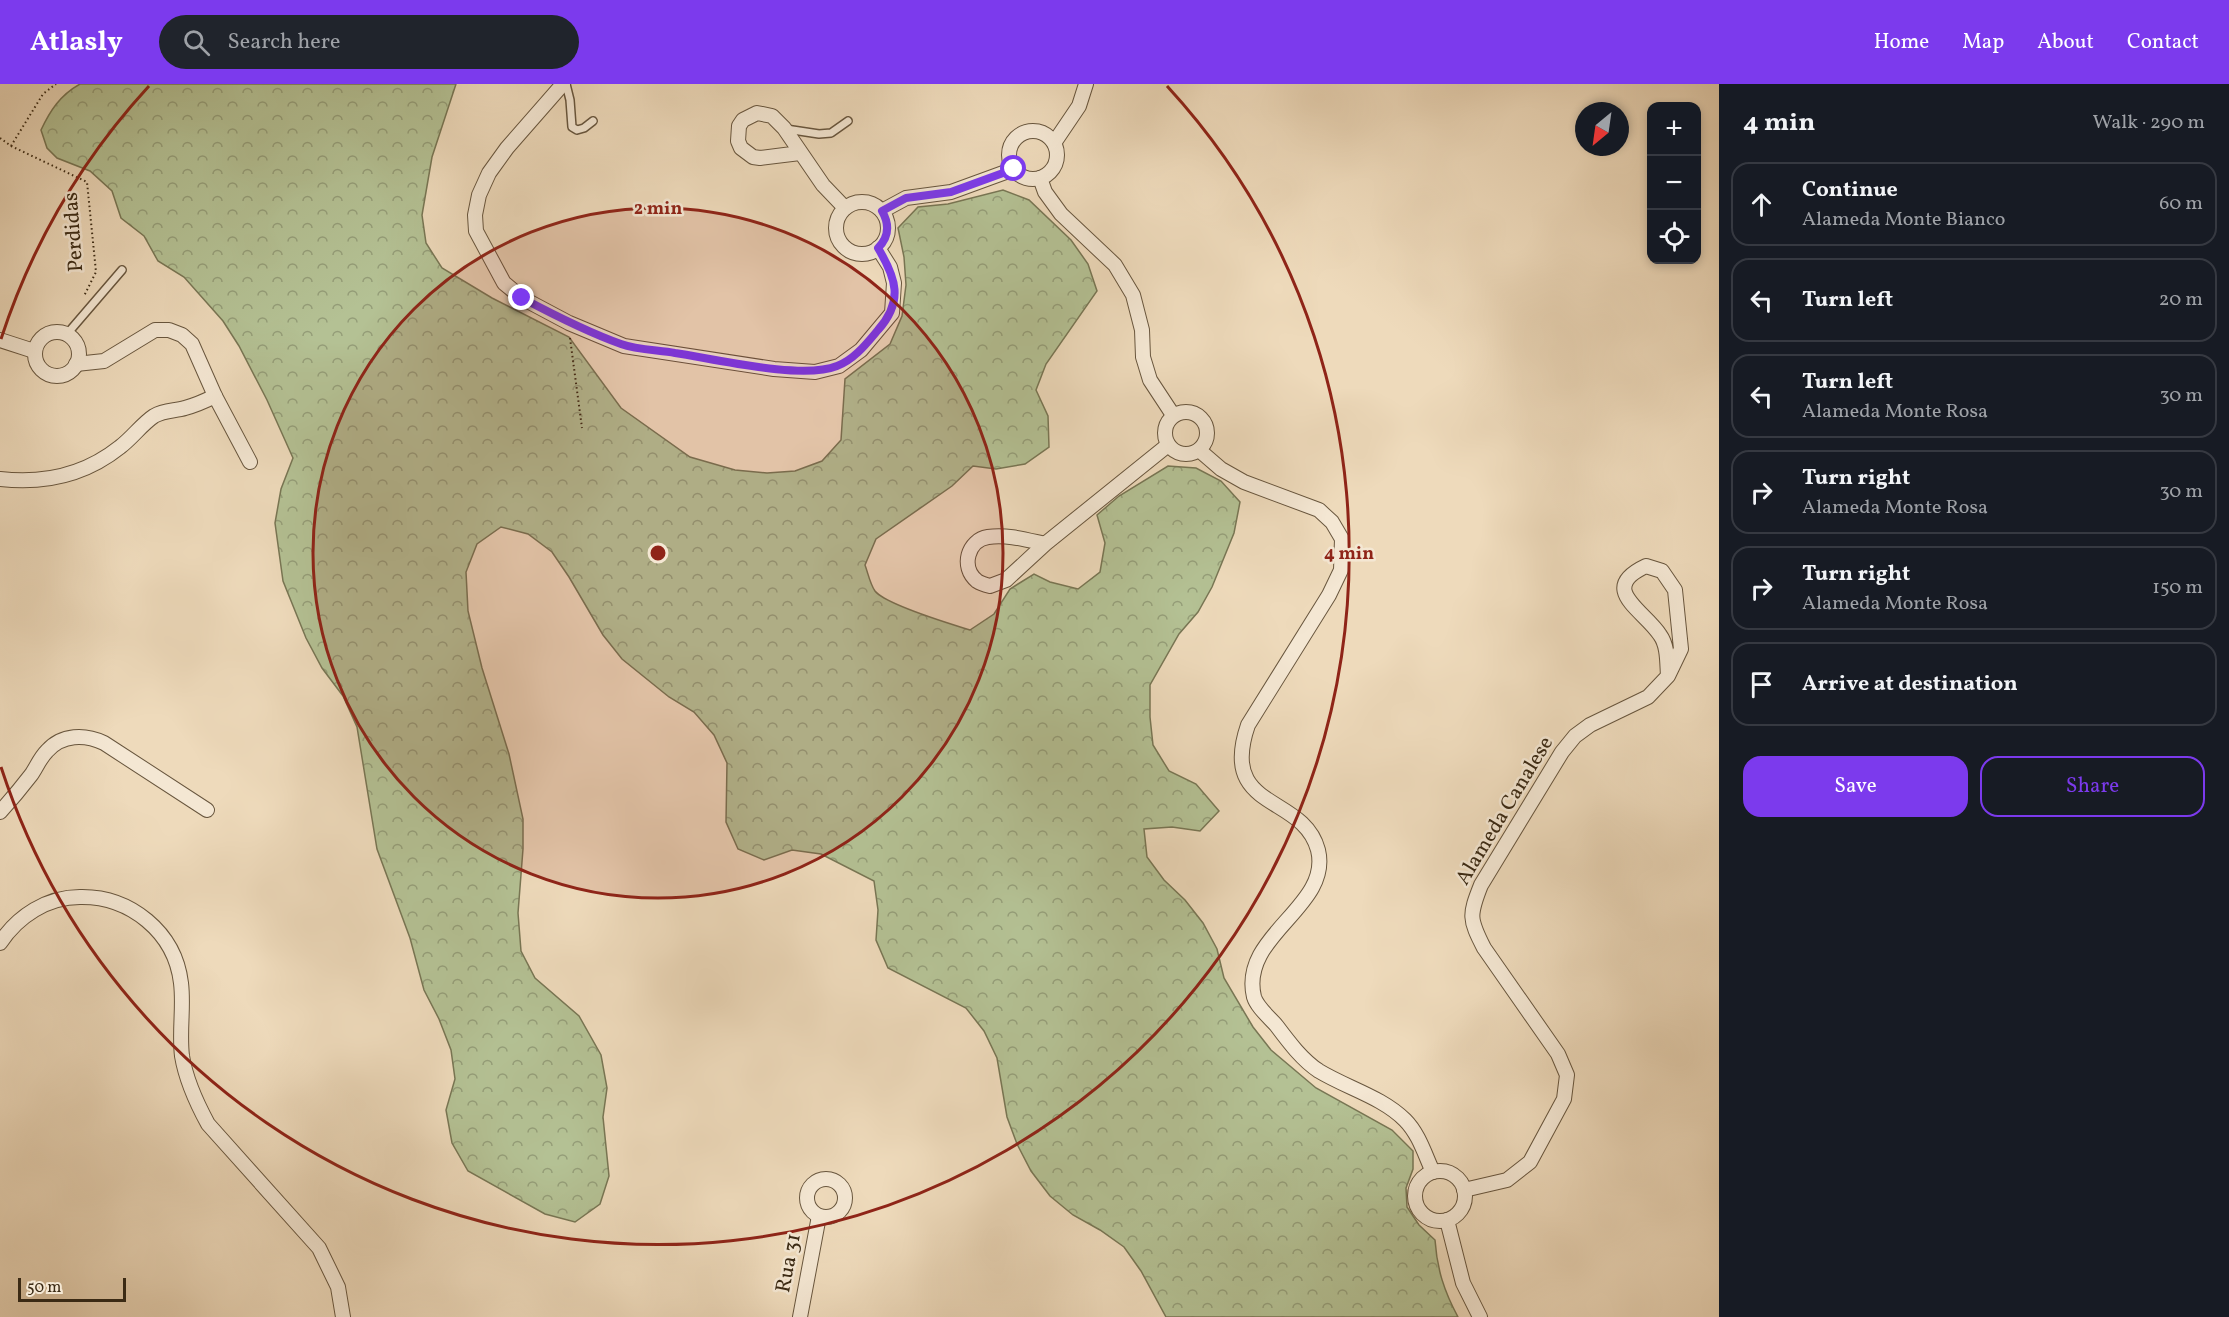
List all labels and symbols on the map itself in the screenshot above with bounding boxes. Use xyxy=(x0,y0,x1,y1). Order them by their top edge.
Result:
north arrow xyxy=(1575,102,1629,156)
route start xyxy=(1000,155,1026,181)
street label: Perdidas xyxy=(57,191,91,273)
text: 2 min xyxy=(634,197,682,222)
route end xyxy=(508,284,534,310)
text: 4 min xyxy=(1324,542,1374,567)
centre of rings xyxy=(648,543,668,563)
street label: Alameda Canalese xyxy=(1449,731,1561,891)
street label: Rua 31 xyxy=(769,1231,809,1295)
scale bar xyxy=(18,1275,126,1302)

